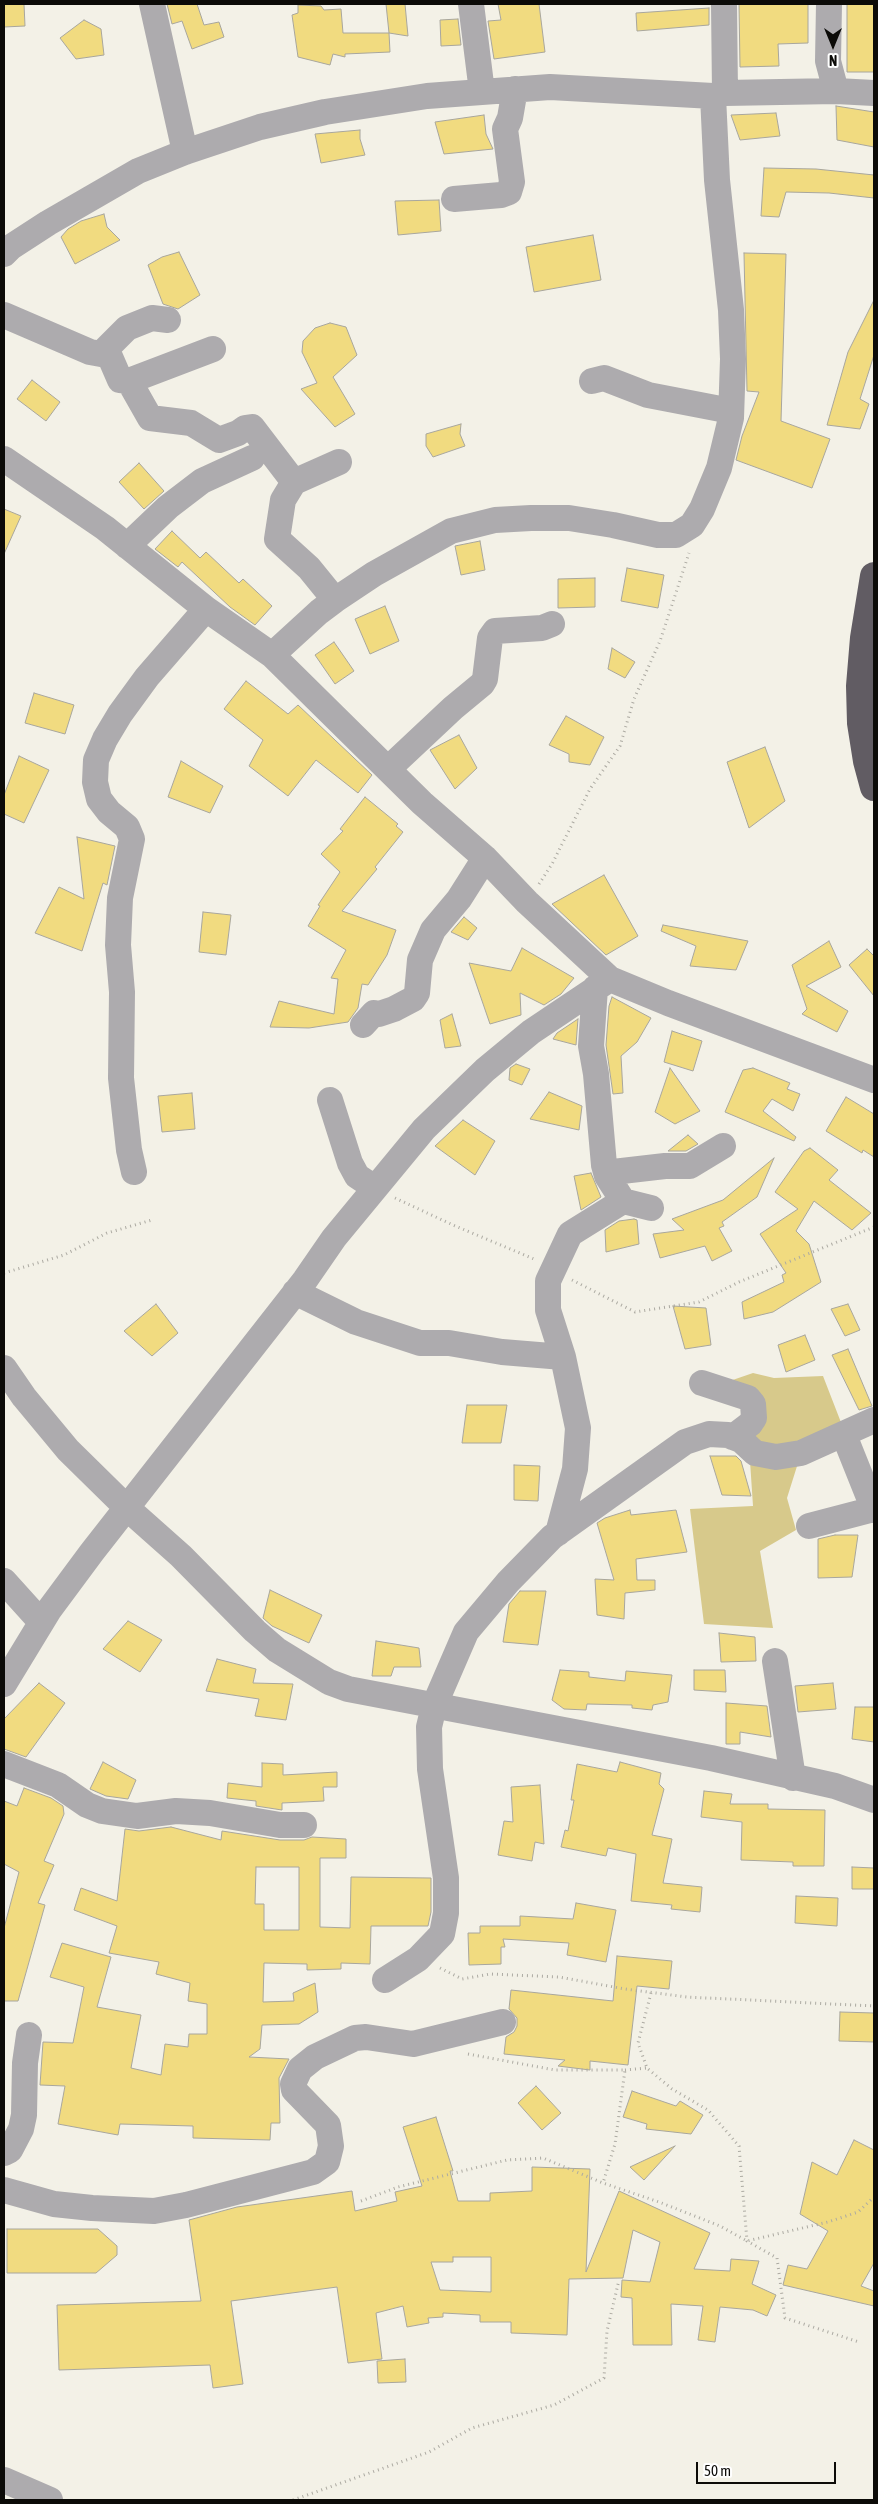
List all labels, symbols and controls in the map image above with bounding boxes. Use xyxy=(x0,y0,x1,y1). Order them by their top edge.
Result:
north arrow xyxy=(808,20,858,70)
text: N xyxy=(829,52,837,68)
scale bar xyxy=(698,2452,838,2484)
text: 50 m xyxy=(704,2462,731,2479)

